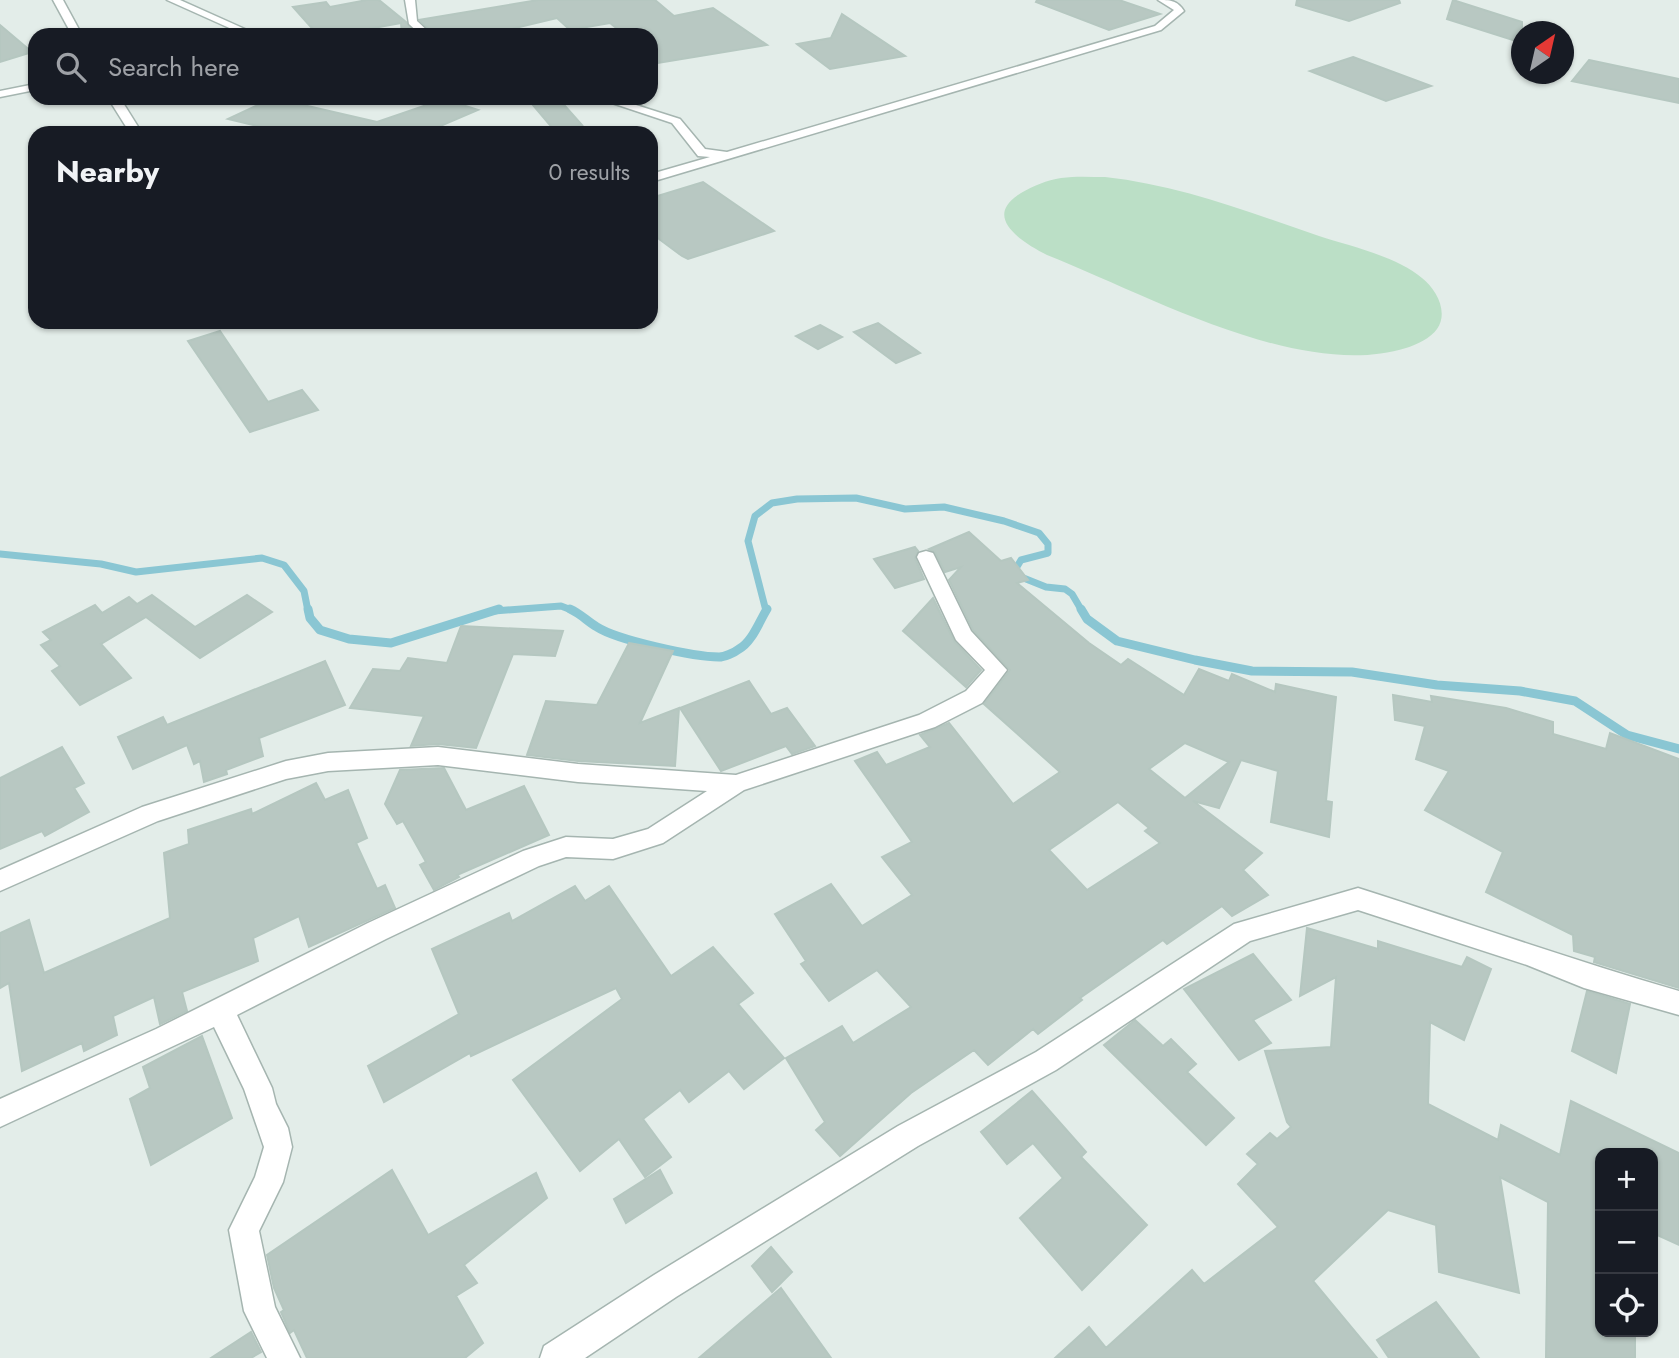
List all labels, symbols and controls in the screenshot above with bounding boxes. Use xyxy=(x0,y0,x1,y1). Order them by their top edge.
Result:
north arrow xyxy=(1511,21,1574,84)
search box xyxy=(28,28,658,105)
icon: search xyxy=(52,48,90,86)
text: Search here xyxy=(108,48,240,86)
text: Nearby xyxy=(56,150,159,193)
text: 0 results xyxy=(548,155,630,189)
map controls xyxy=(1595,1148,1658,1337)
button: + xyxy=(1595,1148,1658,1211)
button: − xyxy=(1595,1211,1658,1274)
button: locate xyxy=(1595,1274,1658,1337)

